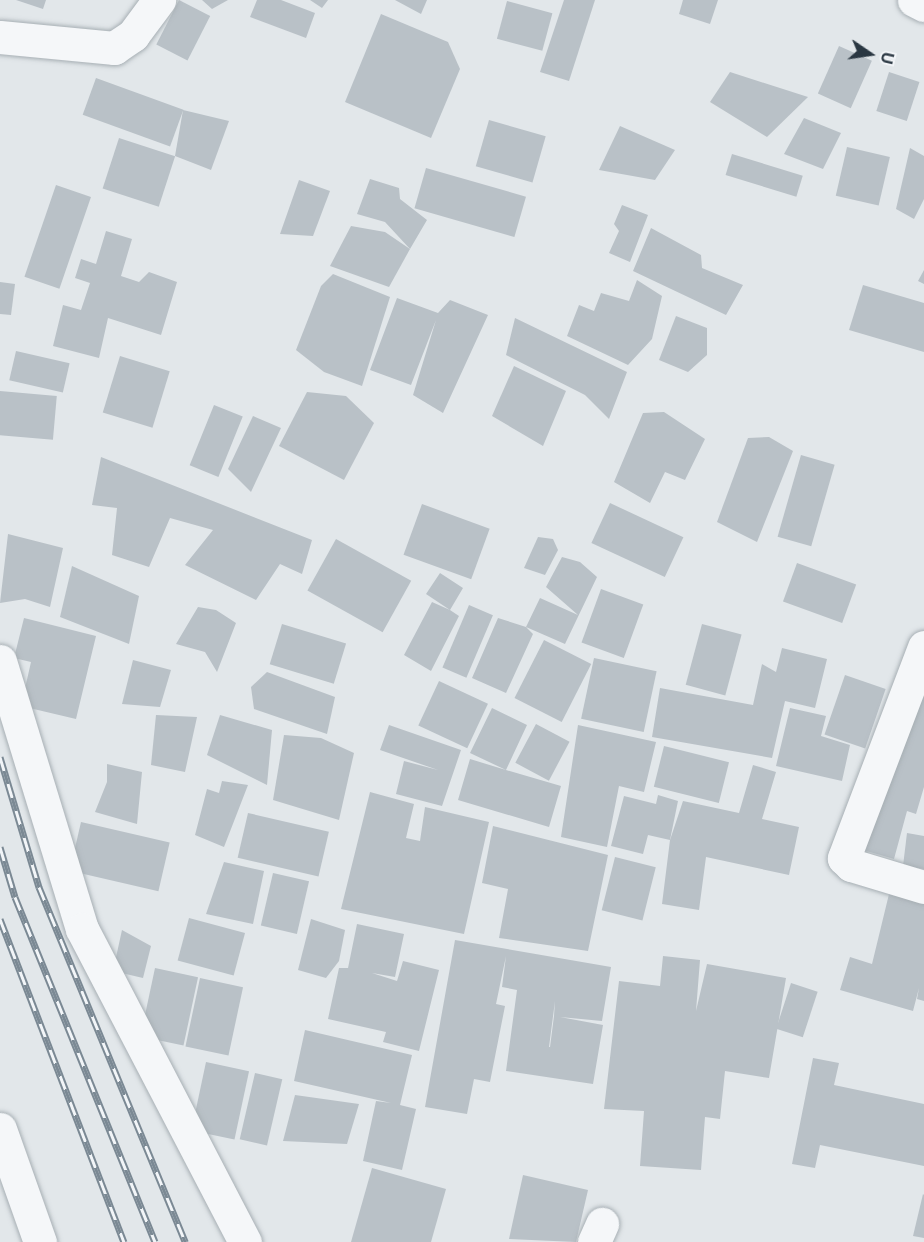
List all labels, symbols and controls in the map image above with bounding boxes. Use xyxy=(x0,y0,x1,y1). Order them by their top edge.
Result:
north arrow xyxy=(840,24,900,84)
text: U xyxy=(876,50,899,66)

